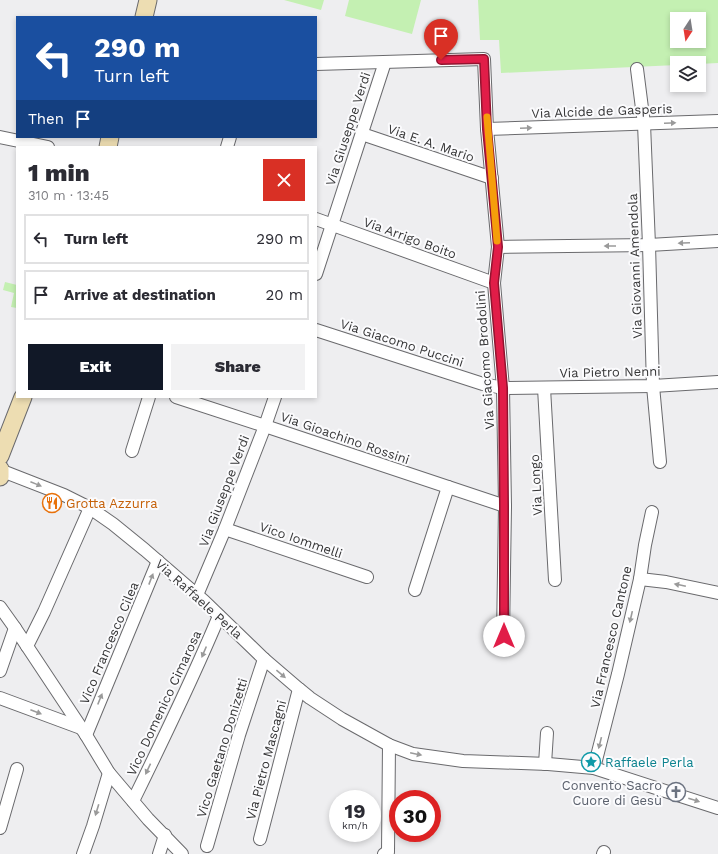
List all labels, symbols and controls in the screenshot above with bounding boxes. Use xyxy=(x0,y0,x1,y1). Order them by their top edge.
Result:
north arrow xyxy=(670,12,706,48)
map controls xyxy=(670,12,706,92)
pin xyxy=(424,19,458,60)
icon: arrive xyxy=(430,25,452,47)
text: 290 m xyxy=(94,31,180,64)
icon: left xyxy=(28,32,80,84)
button: layers xyxy=(670,56,706,92)
text: Turn left xyxy=(94,65,169,86)
street label: Via Giuseppe Verdi xyxy=(323,70,373,188)
street label: Via Alcide de Gasperis xyxy=(531,101,673,121)
icon: arrive xyxy=(72,108,94,130)
text: Then xyxy=(28,110,64,128)
one-way arrow xyxy=(664,120,677,126)
street label: Via E. A. Mario xyxy=(386,121,476,165)
one-way arrow xyxy=(520,125,533,131)
text: 1 min xyxy=(28,159,90,187)
button: close xyxy=(263,159,305,201)
text: 310 m · 13:45 xyxy=(28,188,109,203)
street label: Via Giovanni Amendola xyxy=(625,193,645,339)
street label: Via Arrigo Boito xyxy=(362,214,459,262)
icon: left xyxy=(30,228,52,250)
text: Turn left xyxy=(64,230,128,248)
text: 290 m xyxy=(256,230,303,248)
one-way arrow xyxy=(678,240,690,247)
one-way arrow xyxy=(603,243,616,249)
icon: arrive xyxy=(30,284,52,306)
text: Arrive at destination xyxy=(64,286,216,304)
text: 20 m xyxy=(266,286,303,304)
street label: Via Giacomo Brodolini xyxy=(473,290,497,430)
street label: Via Giacomo Puccini xyxy=(338,316,466,370)
button: Exit xyxy=(28,344,163,390)
button: Share xyxy=(171,344,305,390)
street label: Via Pietro Nenni xyxy=(559,364,661,380)
street label: Via Gioachino Rossini xyxy=(279,409,411,467)
street label: Via Giuseppe Verdi xyxy=(196,433,252,549)
street label: Via Longo xyxy=(527,454,545,516)
one-way arrow xyxy=(31,481,43,487)
restaurant icon: Grotta Azzurra xyxy=(41,492,63,514)
place label: Grotta Azzurra xyxy=(66,496,158,511)
street label: Vico Iommelli xyxy=(258,519,344,561)
street label: Via Raffaele Perla xyxy=(152,556,246,642)
street label: Via Francesco Cantone xyxy=(587,564,635,710)
one-way arrow xyxy=(148,573,154,585)
street label: Vico Francesco Cilea xyxy=(76,579,142,707)
one-way arrow xyxy=(674,582,686,588)
one-way arrow xyxy=(628,610,634,623)
position arrow xyxy=(483,615,525,657)
street label: Vico Domenico Cimarosa xyxy=(124,627,205,778)
one-way arrow xyxy=(201,646,207,657)
one-way arrow xyxy=(276,669,286,678)
street label: Vico Gaetano Donizetti xyxy=(194,677,250,819)
one-way arrow xyxy=(98,692,104,704)
street label: Via Pietro Mascagni xyxy=(243,699,289,821)
one-way arrow xyxy=(31,709,43,715)
one-way arrow xyxy=(597,737,603,749)
one-way arrow xyxy=(409,751,422,757)
place icon: Raffaele Perla xyxy=(580,751,602,773)
place label: Raffaele Perla xyxy=(605,755,694,770)
one-way arrow xyxy=(145,764,151,776)
place label: Convento Sacro Cuore di Gesù xyxy=(562,778,662,808)
church icon: Convento Sacro Cuore di Gesù xyxy=(665,781,687,803)
speed limit sign: 30 xyxy=(389,790,441,842)
one-way arrow xyxy=(688,797,700,803)
text: 19 xyxy=(345,799,365,823)
one-way arrow xyxy=(94,805,100,817)
text: km/h xyxy=(342,820,368,831)

